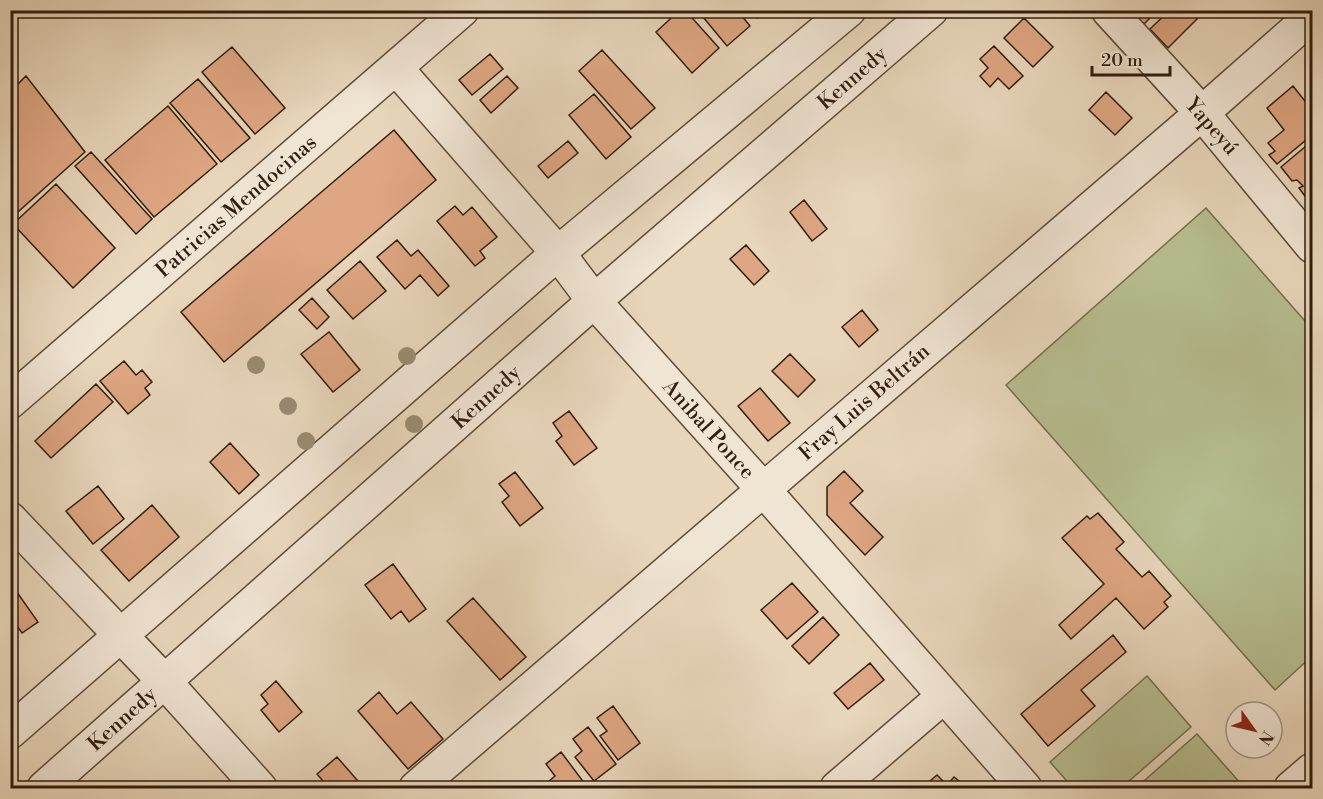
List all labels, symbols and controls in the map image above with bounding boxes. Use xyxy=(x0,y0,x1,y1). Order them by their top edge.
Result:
scale bar xyxy=(1092,39,1170,77)
street label: Kennedy xyxy=(812,41,893,116)
text: 20 m xyxy=(1101,49,1143,72)
street label: Yapeyú xyxy=(1178,92,1243,161)
street label: Patricias Mendocinas xyxy=(151,130,322,284)
street label: Fray Luis Beltrán xyxy=(794,338,936,467)
street label: Kennedy xyxy=(447,359,527,435)
street label: Anibal Ponce xyxy=(656,374,760,485)
street label: Kennedy xyxy=(83,681,163,757)
north arrow xyxy=(1224,700,1284,760)
text: N xyxy=(1254,727,1277,749)

